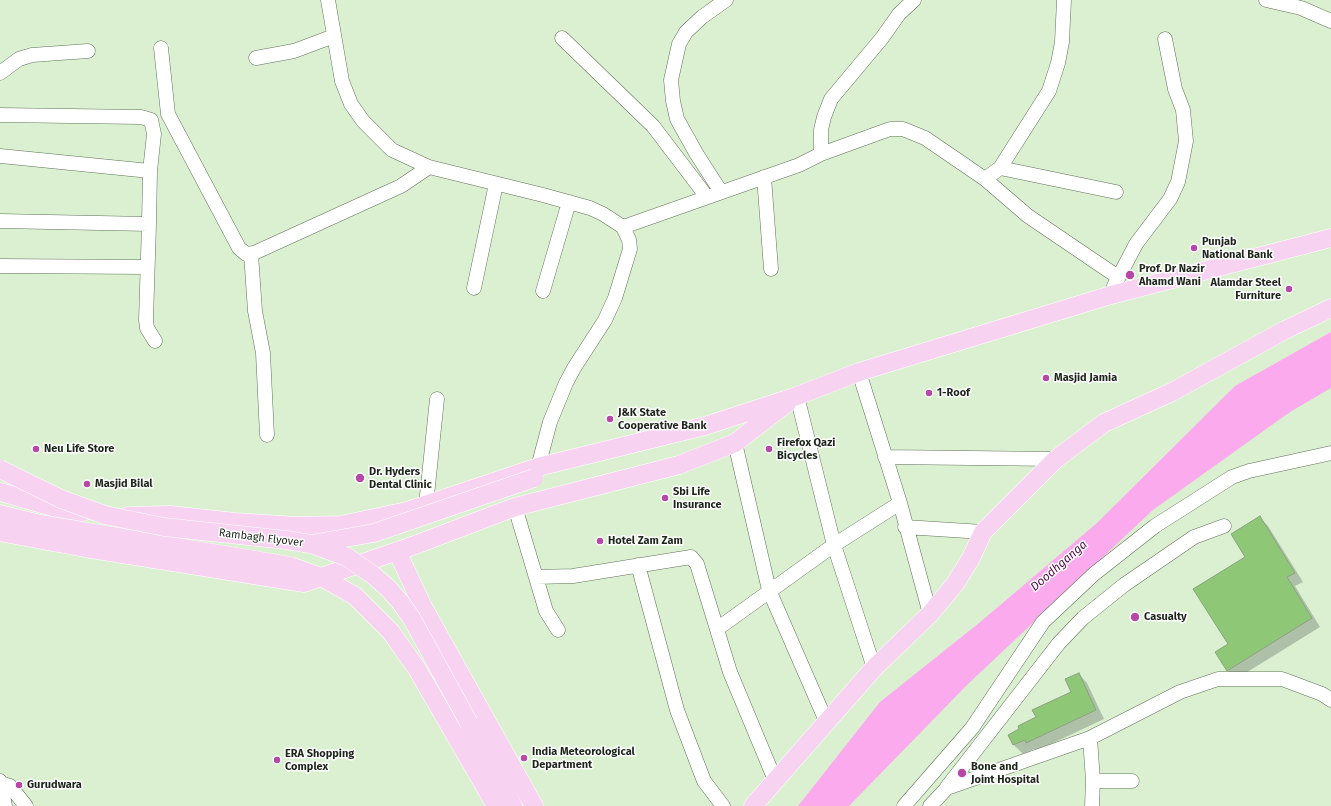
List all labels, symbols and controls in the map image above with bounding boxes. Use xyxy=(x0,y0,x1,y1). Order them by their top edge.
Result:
place label: Punjab National Bank xyxy=(1202,235,1272,261)
marker: Punjab National Bank xyxy=(1189,243,1199,253)
place label: Prof. Dr Nazir Ahamd Wani xyxy=(1139,262,1205,288)
marker: Prof. Dr Nazir Ahamd Wani xyxy=(1124,269,1136,281)
place label: Alamdar Steel Furniture xyxy=(1211,276,1281,302)
marker: Alamdar Steel Furniture xyxy=(1284,284,1294,294)
place label: Masjid Jamia xyxy=(1054,371,1117,385)
marker: Masjid Jamia xyxy=(1041,373,1051,383)
place label: 1-Roof xyxy=(937,386,970,400)
marker: 1-Roof xyxy=(924,388,934,398)
place label: J&K State Cooperative Bank xyxy=(618,406,706,432)
marker: J&K State Cooperative Bank xyxy=(605,414,615,424)
place label: Firefox Qazi Bicycles xyxy=(777,436,835,462)
place label: Neu Life Store xyxy=(44,442,114,456)
marker: Neu Life Store xyxy=(31,444,41,454)
marker: Firefox Qazi Bicycles xyxy=(764,444,774,454)
place label: Dr. Hyders Dental Clinic xyxy=(369,465,432,491)
marker: Dr. Hyders Dental Clinic xyxy=(354,472,366,484)
place label: Masjid Bilal xyxy=(95,477,153,491)
marker: Masjid Bilal xyxy=(82,479,92,489)
place label: Sbi Life Insurance xyxy=(673,485,722,511)
marker: Sbi Life Insurance xyxy=(660,493,670,503)
street label: Rambagh Flyover xyxy=(218,526,304,550)
place label: Hotel Zam Zam xyxy=(608,534,683,548)
marker: Hotel Zam Zam xyxy=(595,536,605,546)
water label: Doodhganga xyxy=(1028,538,1090,594)
place label: Casualty xyxy=(1144,610,1187,624)
marker: Casualty xyxy=(1129,611,1141,623)
place label: India Meteorological Department xyxy=(532,745,635,771)
place label: ERA Shopping Complex xyxy=(285,747,354,773)
marker: India Meteorological Department xyxy=(519,753,529,763)
marker: ERA Shopping Complex xyxy=(272,755,282,765)
place label: Bone and Joint Hospital xyxy=(971,760,1039,786)
marker: Bone and Joint Hospital xyxy=(956,767,968,779)
place label: Gurudwara xyxy=(27,778,82,792)
marker: Gurudwara xyxy=(14,780,24,790)

